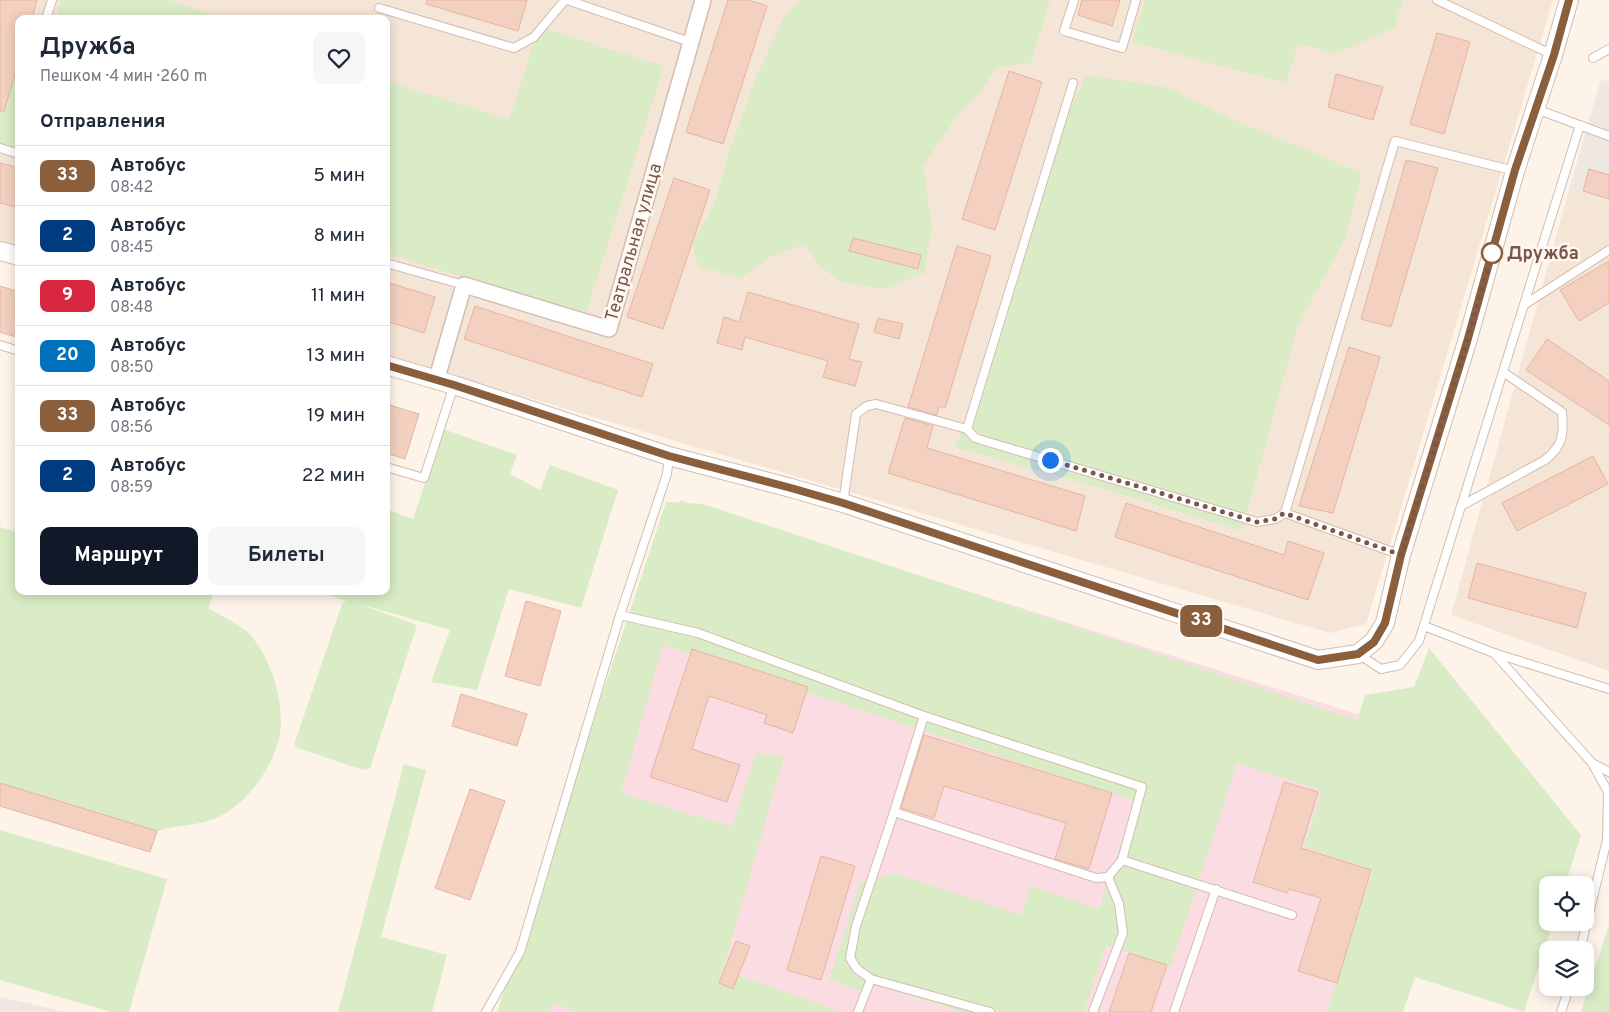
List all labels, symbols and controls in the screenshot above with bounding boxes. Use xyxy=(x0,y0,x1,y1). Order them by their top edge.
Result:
button: heart xyxy=(313,32,365,84)
text: Дружба xyxy=(40,33,136,63)
text: Пешком · 4 мин · 260 m xyxy=(40,67,207,87)
text: Отправления xyxy=(40,110,166,134)
text: Автобус xyxy=(110,154,186,178)
street label: Театральная улица xyxy=(601,161,668,324)
text: 33 xyxy=(57,164,78,187)
text: 5 мин xyxy=(313,164,365,188)
text: 08:42 xyxy=(110,178,153,198)
text: Автобус xyxy=(110,214,186,238)
text: 2 xyxy=(62,224,73,247)
text: 8 мин xyxy=(313,224,365,248)
text: 08:45 xyxy=(110,238,154,258)
marker: Дружба xyxy=(1481,242,1503,264)
place label: Дружба xyxy=(1507,243,1579,266)
text: Автобус xyxy=(110,274,186,298)
text: 9 xyxy=(62,284,73,307)
text: 11 мин xyxy=(311,284,365,308)
text: 08:48 xyxy=(110,298,153,318)
text: Автобус xyxy=(110,334,186,358)
text: 20 xyxy=(56,344,79,367)
text: 13 мин xyxy=(307,344,365,368)
text: 08:50 xyxy=(110,358,154,378)
text: Автобус xyxy=(110,394,186,418)
text: 33 xyxy=(57,404,78,427)
text: 19 мин xyxy=(307,404,365,428)
text: 08:56 xyxy=(110,418,153,438)
your location xyxy=(1038,448,1063,473)
text: Автобус xyxy=(110,454,186,478)
text: 2 xyxy=(62,464,73,487)
text: 22 мин xyxy=(302,464,365,488)
text: 08:59 xyxy=(110,478,153,498)
button: Маршрут xyxy=(40,527,198,585)
button: Билеты xyxy=(208,527,365,585)
line badge: 33 xyxy=(1178,605,1224,637)
text: 33 xyxy=(1190,609,1212,632)
map controls xyxy=(1539,876,1594,996)
button: locate xyxy=(1539,876,1594,931)
button: layers xyxy=(1539,941,1594,996)

